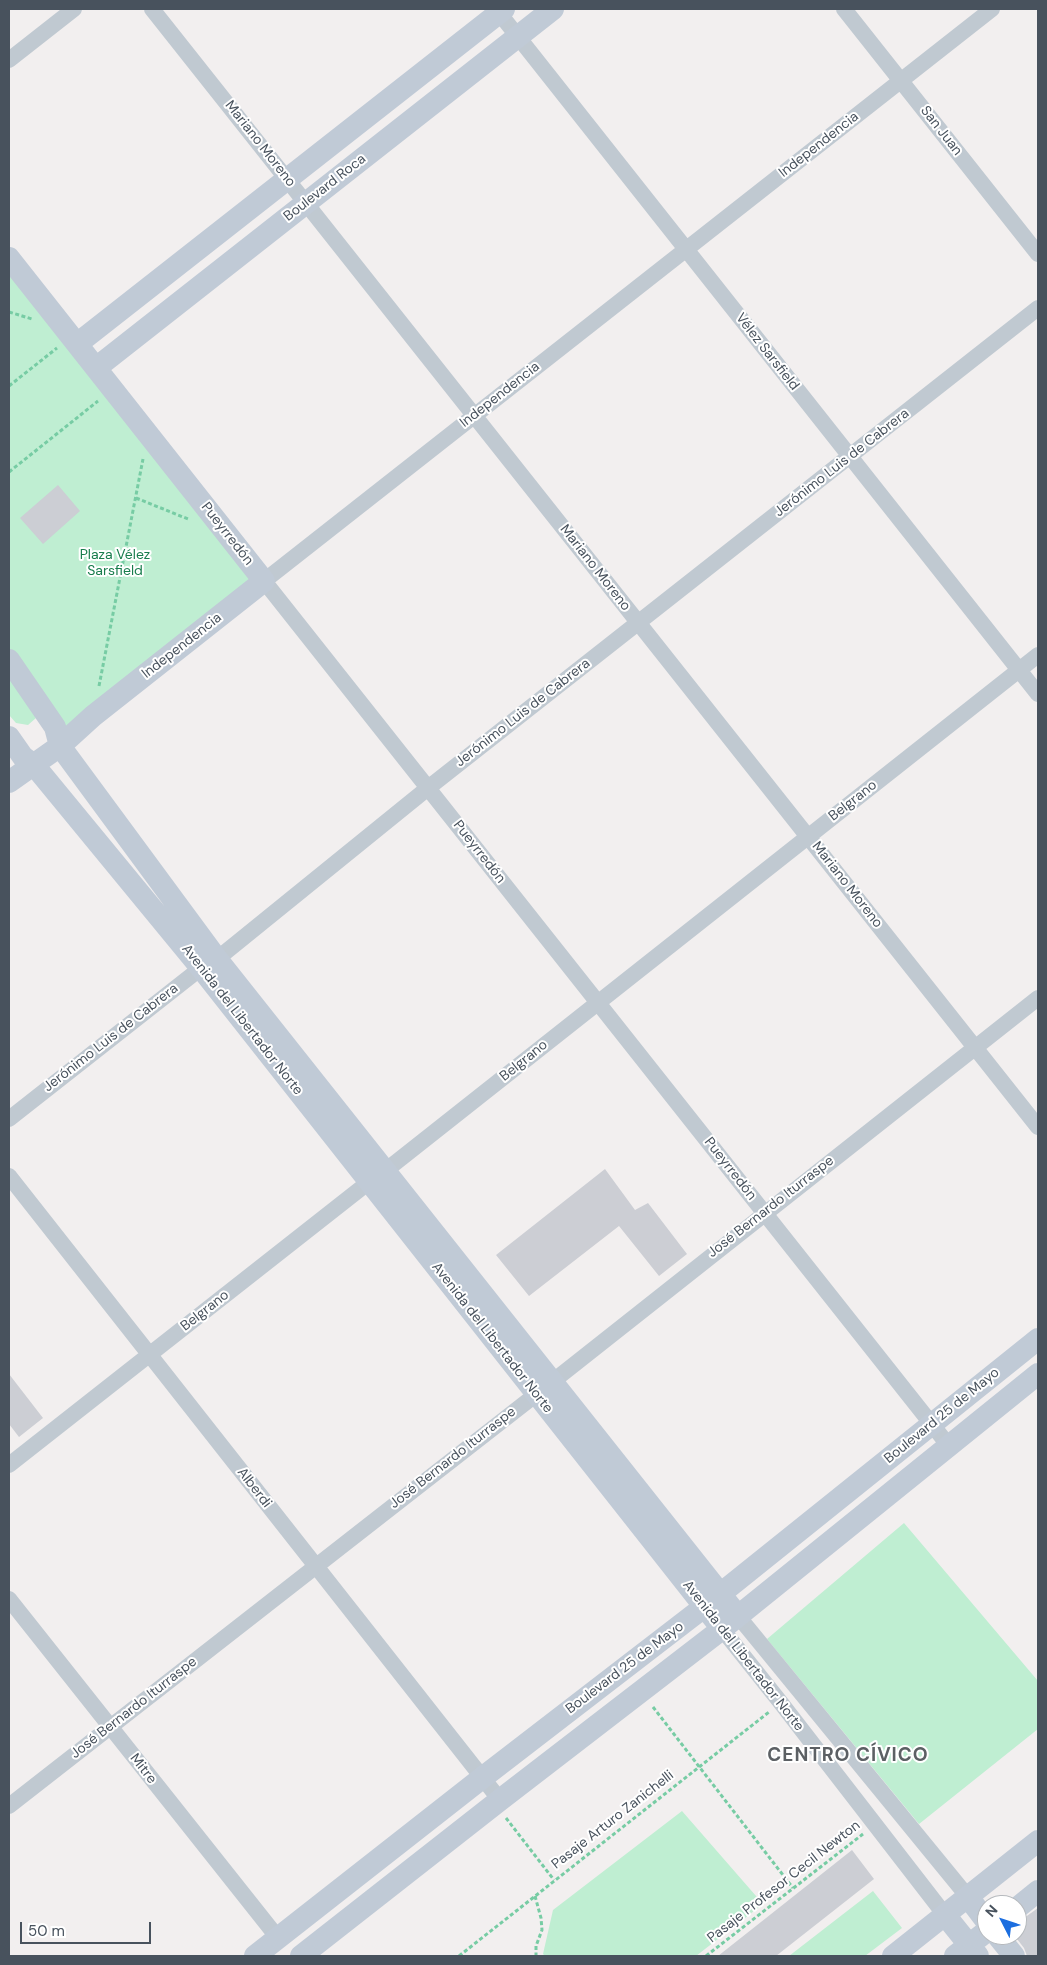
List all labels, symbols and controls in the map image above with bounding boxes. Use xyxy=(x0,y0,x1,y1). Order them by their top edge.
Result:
street label: Mariano Moreno xyxy=(221,98,299,190)
street label: San Juan xyxy=(916,103,966,159)
street label: Independencia xyxy=(776,109,862,181)
street label: Boulevard Roca xyxy=(281,151,369,225)
street label: Vélez Sarsfield xyxy=(732,310,802,394)
street label: Independencia xyxy=(457,359,543,431)
street label: Jerónimo Luis de Cabrera xyxy=(771,405,913,521)
street label: Pueyrredón xyxy=(197,499,257,569)
street label: Mariano Moreno xyxy=(556,522,634,614)
park label: Plaza Vélez Sarsfield xyxy=(80,547,150,580)
street label: Independencia xyxy=(139,610,225,682)
street label: Jerónimo Luis de Cabrera xyxy=(452,655,594,771)
street label: Belgrano xyxy=(826,777,880,825)
street label: Pueyrredón xyxy=(449,817,509,887)
street label: Mariano Moreno xyxy=(808,839,886,931)
street label: Avenida del Libertador Norte xyxy=(178,941,306,1099)
street label: Jerónimo Luis de Cabrera xyxy=(40,980,182,1096)
street label: Belgrano xyxy=(497,1037,551,1085)
street label: Pueyrredón xyxy=(700,1134,760,1204)
street label: José Bernardo Iturraspe xyxy=(705,1153,837,1261)
street label: Avenida del Libertador Norte xyxy=(428,1259,556,1417)
street label: Belgrano xyxy=(178,1287,232,1335)
street label: Boulevard 25 de Mayo xyxy=(881,1364,1003,1468)
street label: José Bernardo Iturraspe xyxy=(387,1404,519,1512)
street label: Alberdi xyxy=(233,1465,275,1511)
street label: Avenida del Libertador Norte xyxy=(679,1577,807,1735)
street label: Boulevard 25 de Mayo xyxy=(563,1618,687,1718)
street label: José Bernardo Iturraspe xyxy=(68,1654,200,1762)
district label: CENTRO CÍVICO xyxy=(766,1745,930,1767)
street label: Mitre xyxy=(126,1751,160,1787)
street label: Pasaje Arturo Zanichelli xyxy=(549,1767,677,1873)
street label: Pasaje Profesor Cecil Newton xyxy=(704,1817,864,1947)
north arrow xyxy=(977,1895,1027,1945)
text: N xyxy=(981,1901,1002,1921)
scale bar xyxy=(22,1912,154,1944)
text: 50 m xyxy=(28,1921,65,1941)

